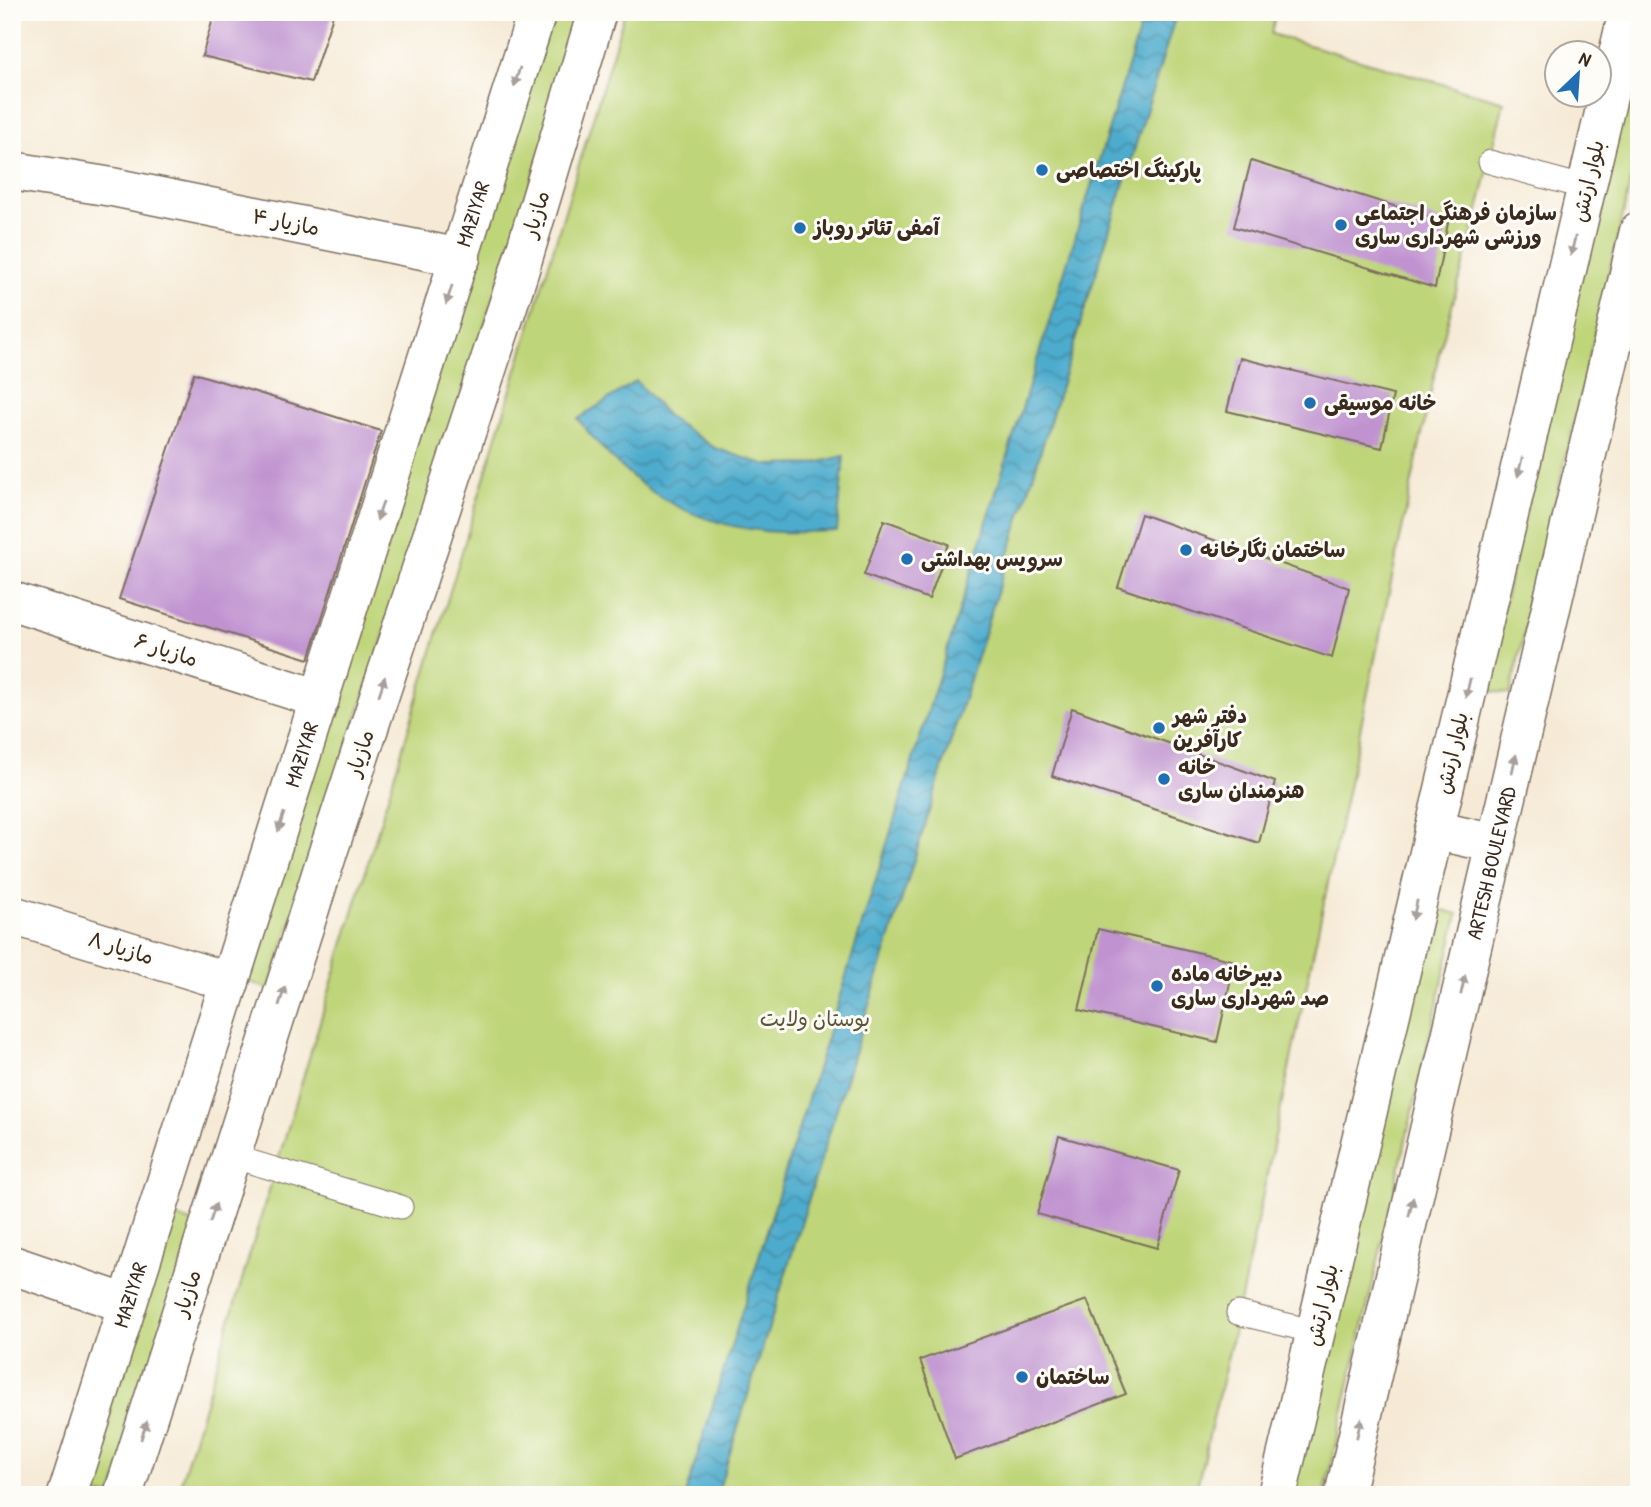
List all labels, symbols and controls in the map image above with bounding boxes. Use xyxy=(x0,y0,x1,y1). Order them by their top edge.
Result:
north arrow xyxy=(1542,38,1612,108)
text: N xyxy=(1575,45,1595,73)
one-way arrow xyxy=(511,67,521,88)
street label: بلوار ارتش xyxy=(1564,137,1611,225)
place label: پارکینگ اختصاصی xyxy=(1056,155,1201,184)
marker: پارکینگ اختصاصی xyxy=(1034,162,1050,178)
street label: MAZIYAR xyxy=(449,177,497,250)
street label: مازیار xyxy=(514,187,556,243)
place label: سازمان فرهنگی اجتماعی ورزشی شهرداری ساری xyxy=(1355,198,1557,251)
street label: مازیار ۴ xyxy=(250,201,322,242)
place label: آمفی تئاتر روباز xyxy=(812,213,941,242)
marker: سازمان فرهنگی اجتماعی ورزشی شهرداری ساری xyxy=(1333,217,1349,233)
marker: آمفی تئاتر روباز xyxy=(792,220,808,236)
one-way arrow xyxy=(1567,235,1578,257)
one-way arrow xyxy=(443,284,453,305)
place label: خانه موسیقی xyxy=(1324,388,1436,417)
marker: خانه موسیقی xyxy=(1302,395,1318,411)
one-way arrow xyxy=(1515,456,1526,478)
one-way arrow xyxy=(374,501,384,522)
place label: ساختمان نگارخانه xyxy=(1200,535,1345,564)
marker: ساختمان نگارخانه xyxy=(1178,542,1194,558)
place label: سرویس بهداشتی xyxy=(921,544,1063,573)
marker: سرویس بهداشتی xyxy=(899,551,915,567)
street label: مازیار ۶ xyxy=(131,626,202,673)
one-way arrow xyxy=(377,676,388,697)
one-way arrow xyxy=(1462,677,1473,699)
place label: دفتر شهر کارآفرین xyxy=(1171,701,1247,754)
street label: بلوار ارتش xyxy=(1428,709,1475,797)
street label: MAZIYAR xyxy=(277,718,325,791)
marker: دفتر شهر کارآفرین xyxy=(1151,720,1167,736)
street label: مازیار xyxy=(338,726,381,782)
place label: خانه هنرمندان ساری xyxy=(1178,752,1304,805)
one-way arrow xyxy=(1509,753,1520,775)
marker: خانه هنرمندان ساری xyxy=(1156,771,1172,787)
street label: ARTESH BOULEVARD xyxy=(1459,784,1523,942)
one-way arrow xyxy=(275,811,286,832)
one-way arrow xyxy=(1410,899,1421,921)
street label: مازیار ٨ xyxy=(85,924,157,971)
place label: دبیرخانه ماده صد شهرداری ساری xyxy=(1171,959,1329,1012)
one-way arrow xyxy=(1457,974,1468,996)
marker: دبیرخانه ماده صد شهرداری ساری xyxy=(1149,978,1165,994)
one-way arrow xyxy=(277,985,288,1006)
park label: بوستان ولایت xyxy=(760,1004,870,1033)
one-way arrow xyxy=(1406,1196,1417,1218)
one-way arrow xyxy=(208,1202,219,1223)
street label: MAZIYAR xyxy=(106,1258,154,1331)
street label: بلوار ارتش xyxy=(1298,1261,1345,1349)
street label: مازیار xyxy=(165,1266,208,1322)
place label: ساختمان xyxy=(1036,1362,1110,1391)
marker: ساختمان xyxy=(1014,1369,1030,1385)
one-way arrow xyxy=(1354,1417,1365,1439)
one-way arrow xyxy=(139,1419,150,1440)

